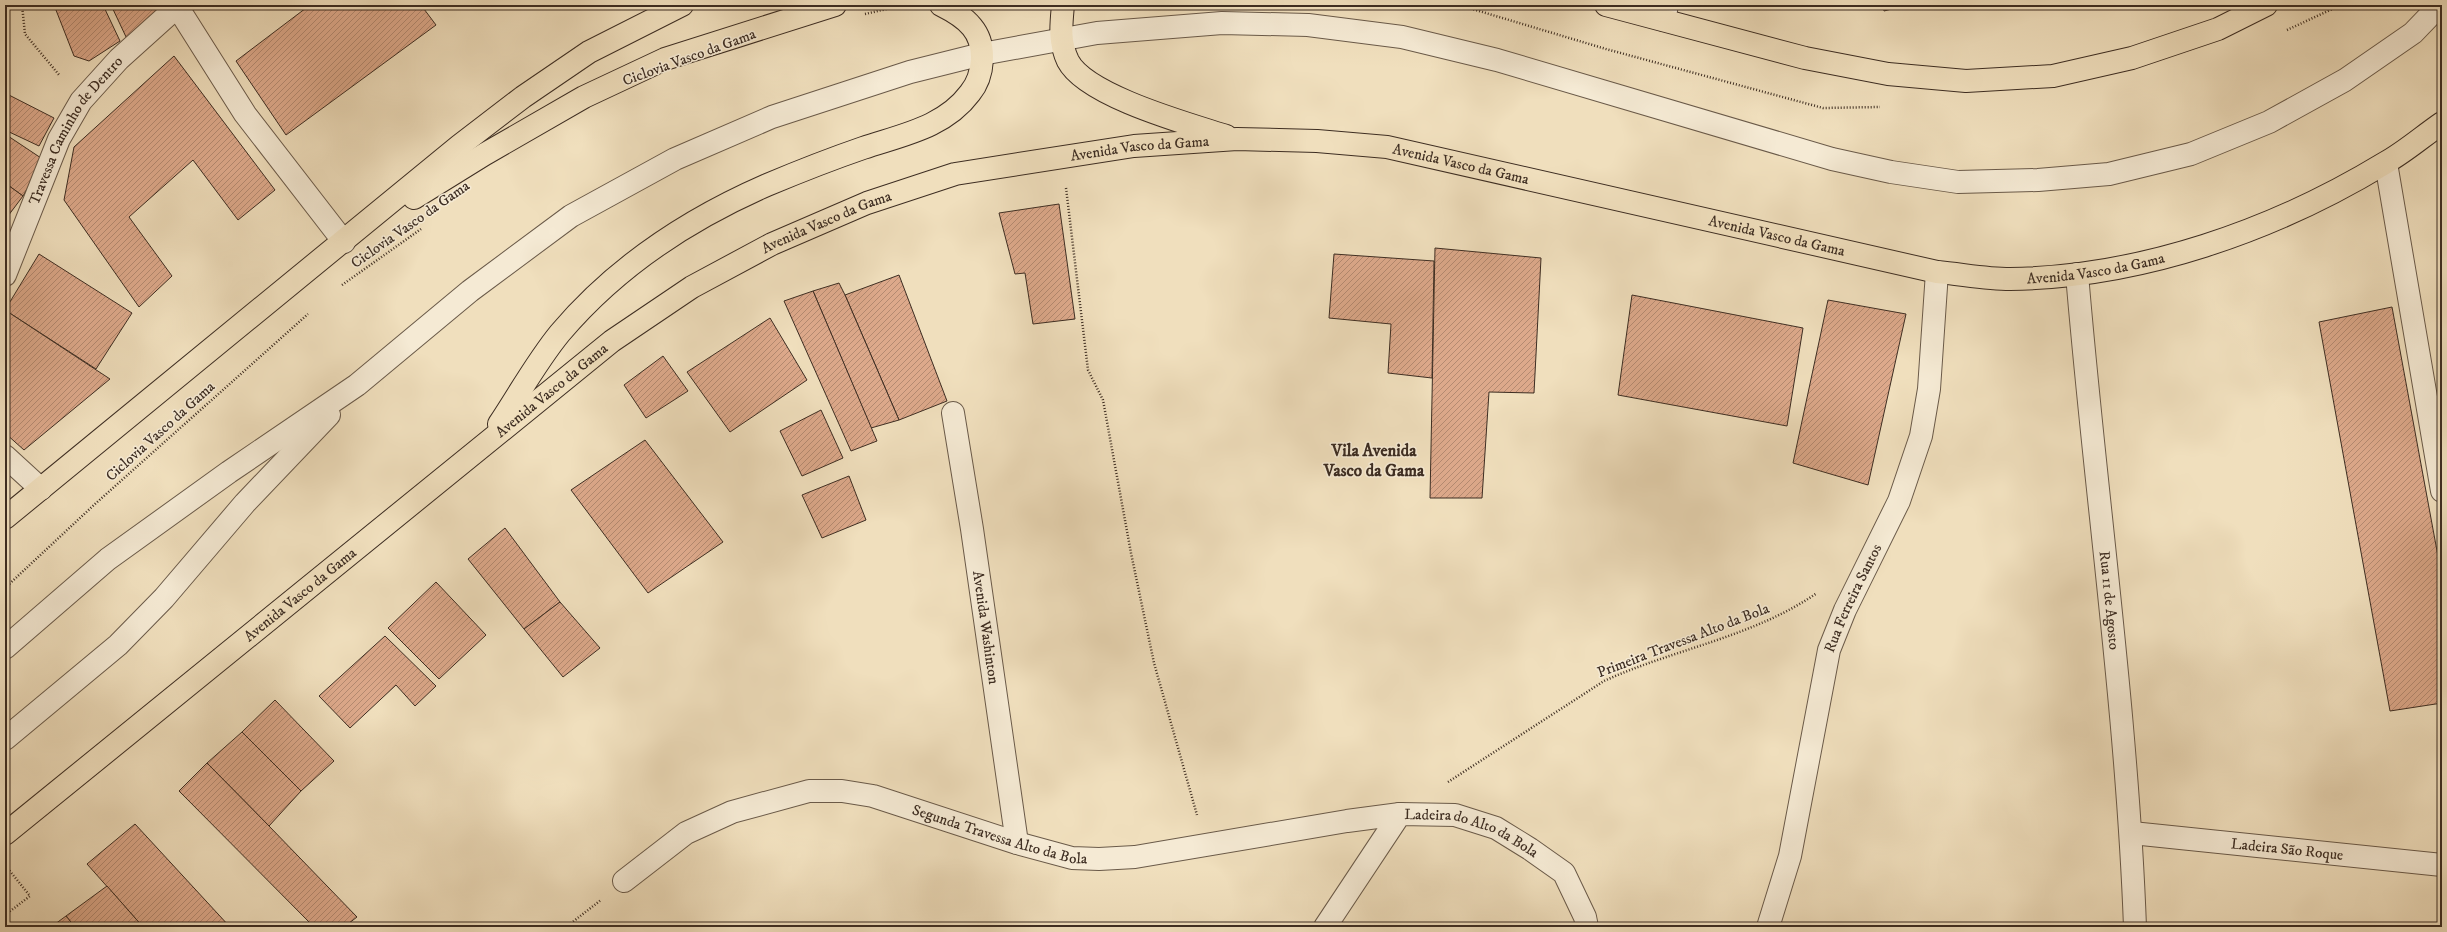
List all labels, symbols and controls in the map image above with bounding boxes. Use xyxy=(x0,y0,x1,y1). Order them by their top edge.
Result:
street label: Ciclovia Vasco da Gama xyxy=(620,24,759,90)
street label: Travessa Caminho de Dentro xyxy=(25,52,127,208)
street label: Avenida Vasco da Gama xyxy=(1069,132,1210,166)
street label: Avenida Vasco da Gama xyxy=(1391,140,1532,189)
street label: Ciclovia Vasco da Gama xyxy=(347,176,474,272)
street label: Avenida Vasco da Gama xyxy=(758,186,894,258)
street label: Avenida Vasco da Gama xyxy=(1707,211,1847,261)
street label: Avenida Vasco da Gama xyxy=(2026,249,2167,289)
street label: Avenida Vasco da Gama xyxy=(492,339,612,442)
street label: Ciclovia Vasco da Gama xyxy=(102,377,219,485)
district label: Vila Avenida Vasco da Gama xyxy=(1323,440,1425,482)
street label: Rua Ferreira Santos xyxy=(1820,541,1886,655)
street label: Avenida Vasco da Gama xyxy=(240,543,361,646)
street label: Rua 11 de Agosto xyxy=(2095,550,2124,651)
street label: Avenida Washinton xyxy=(968,569,1003,686)
street label: Primeira Travessa Alto da Bola xyxy=(1594,599,1772,682)
street label: Segunda Travessa Alto da Bola xyxy=(910,800,1088,869)
street label: Ladeira do Alto da Bola xyxy=(1404,805,1543,862)
street label: Ladeira São Roque xyxy=(2230,834,2344,865)

